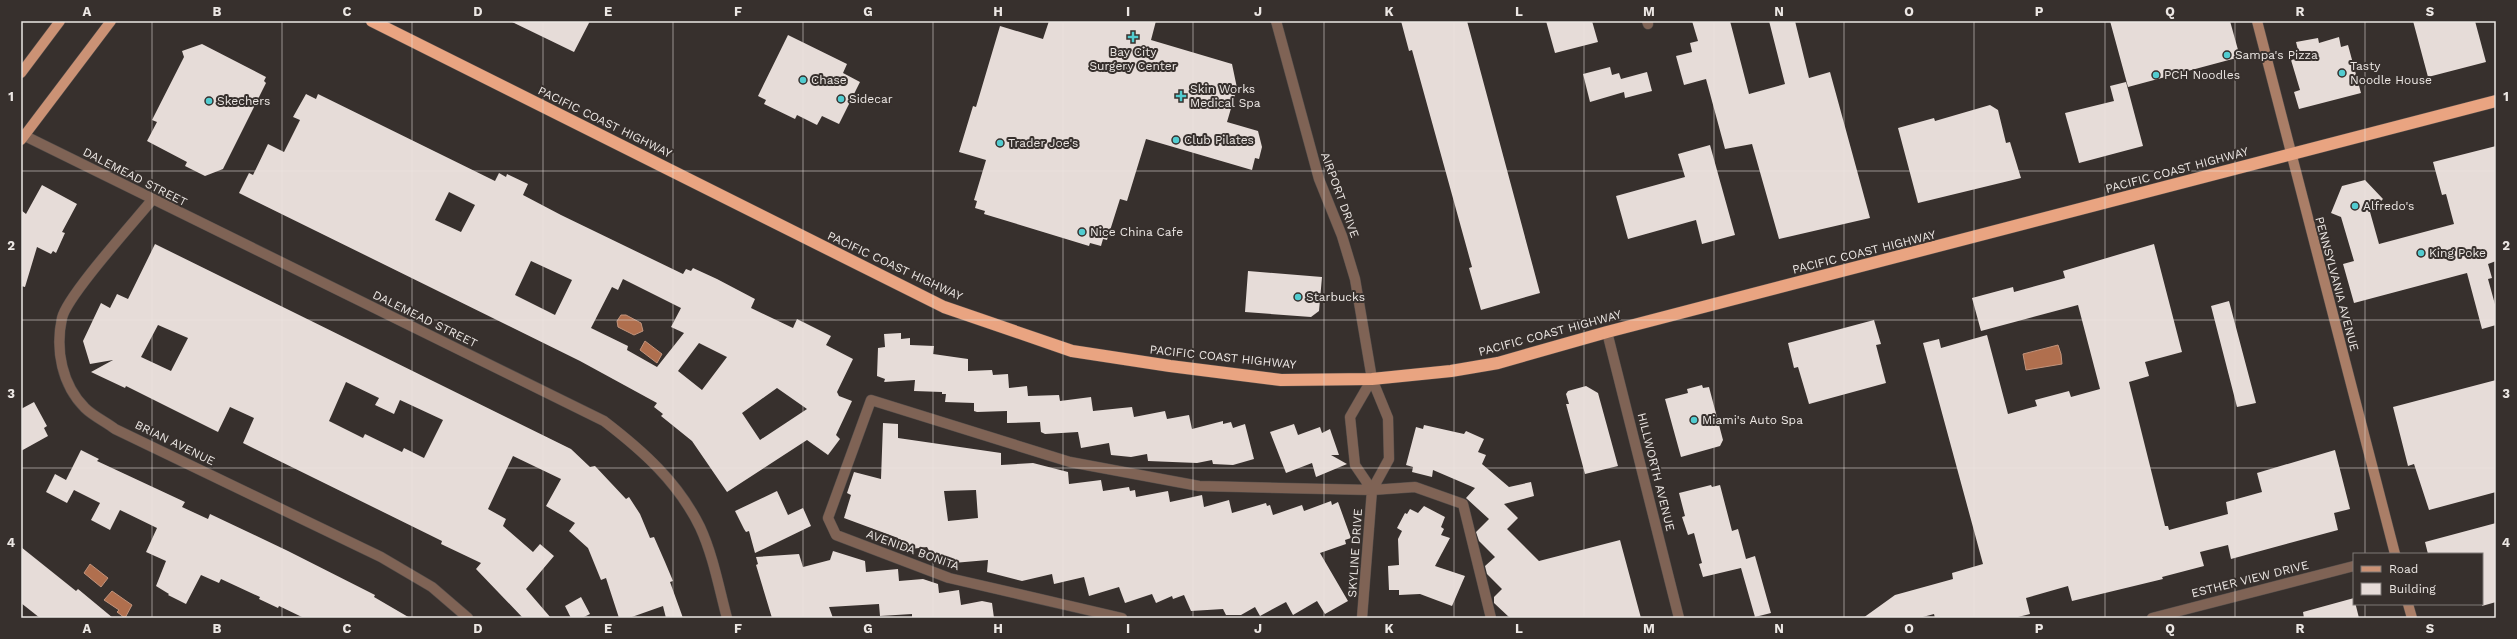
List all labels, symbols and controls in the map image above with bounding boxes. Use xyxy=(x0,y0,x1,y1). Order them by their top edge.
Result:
text: A xyxy=(83,4,92,19)
text: B xyxy=(213,4,222,19)
text: C xyxy=(343,4,352,19)
text: D xyxy=(473,4,483,19)
text: E xyxy=(604,4,612,19)
text: F xyxy=(734,4,742,19)
text: G xyxy=(863,4,873,19)
text: H xyxy=(993,4,1003,19)
text: I xyxy=(1126,4,1130,19)
text: J xyxy=(1254,4,1262,19)
text: K xyxy=(1384,4,1394,19)
text: L xyxy=(1515,4,1523,19)
text: M xyxy=(1643,4,1655,19)
text: N xyxy=(1774,4,1784,19)
text: O xyxy=(1904,4,1914,19)
text: P xyxy=(2035,4,2044,19)
text: Q xyxy=(2165,4,2175,19)
text: R xyxy=(2296,4,2305,19)
text: S xyxy=(2426,4,2435,19)
marker: Bay City Surgery Center xyxy=(1127,31,1139,43)
place label: Bay City Surgery Center xyxy=(1089,45,1177,73)
place label: Sampa's Pizza xyxy=(2235,48,2318,62)
marker: Sampa's Pizza xyxy=(2222,50,2232,60)
place label: Tasty Noodle House xyxy=(2350,59,2432,87)
place label: PCH Noodles xyxy=(2164,68,2240,82)
marker: Tasty Noodle House xyxy=(2337,68,2347,78)
marker: PCH Noodles xyxy=(2151,70,2161,80)
place label: Chase xyxy=(811,73,847,87)
marker: Chase xyxy=(798,75,808,85)
place label: Skin Works Medical Spa xyxy=(1190,82,1261,110)
street label: PACIFIC COAST HIGHWAY xyxy=(536,83,674,161)
text: 1 xyxy=(8,89,14,104)
text: 1 xyxy=(2503,89,2509,104)
marker: Skin Works Medical Spa xyxy=(1175,90,1187,102)
place label: Sidecar xyxy=(849,92,893,106)
place label: Skechers xyxy=(217,94,270,108)
marker: Sidecar xyxy=(836,94,846,104)
marker: Skechers xyxy=(204,96,214,106)
place label: Club Pilates xyxy=(1184,133,1254,147)
marker: Club Pilates xyxy=(1171,135,1181,145)
place label: Trader Joe's xyxy=(1008,136,1078,150)
marker: Trader Joe's xyxy=(995,138,1005,148)
street label: PACIFIC COAST HIGHWAY xyxy=(2104,144,2250,196)
street label: DALEMEAD STREET xyxy=(81,145,189,209)
street label: AIRPORT DRIVE xyxy=(1318,150,1362,240)
place label: Alfredo's xyxy=(2363,199,2414,213)
marker: Alfredo's xyxy=(2350,201,2360,211)
street label: PENNSYLVANIA AVENUE xyxy=(2312,215,2362,353)
place label: Nice China Cafe xyxy=(1090,225,1183,239)
marker: Nice China Cafe xyxy=(1077,227,1087,237)
street label: PACIFIC COAST HIGHWAY xyxy=(1791,227,1937,277)
street label: PACIFIC COAST HIGHWAY xyxy=(825,229,965,304)
text: 2 xyxy=(7,238,15,253)
text: 2 xyxy=(2502,238,2510,253)
place label: King Poke xyxy=(2429,246,2486,260)
marker: King Poke xyxy=(2416,248,2426,258)
street label: DALEMEAD STREET xyxy=(370,288,480,350)
place label: Starbucks xyxy=(1306,290,1365,304)
marker: Starbucks xyxy=(1293,292,1303,302)
street label: PACIFIC COAST HIGHWAY xyxy=(1477,307,1623,359)
street label: PACIFIC COAST HIGHWAY xyxy=(1149,342,1297,372)
text: 3 xyxy=(7,386,15,401)
text: 3 xyxy=(2502,386,2510,401)
street label: HILLWORTH AVENUE xyxy=(1635,411,1678,533)
place label: Miami's Auto Spa xyxy=(1702,413,1803,427)
marker: Miami's Auto Spa xyxy=(1689,415,1699,425)
street label: BRIAN AVENUE xyxy=(133,418,218,469)
street label: SKYLINE DRIVE xyxy=(1345,508,1365,598)
street label: AVENIDA BONITA xyxy=(864,527,962,573)
text: 4 xyxy=(7,535,16,550)
text: 4 xyxy=(2502,535,2511,550)
legend xyxy=(2353,553,2483,605)
street label: ESTHER VIEW DRIVE xyxy=(2190,558,2310,600)
text: Road xyxy=(2389,562,2418,576)
text: Building xyxy=(2389,582,2436,596)
text: A xyxy=(83,621,92,636)
text: B xyxy=(213,621,222,636)
text: C xyxy=(343,621,352,636)
text: D xyxy=(473,621,483,636)
text: E xyxy=(604,621,612,636)
text: F xyxy=(734,621,742,636)
text: G xyxy=(863,621,873,636)
text: H xyxy=(993,621,1003,636)
text: I xyxy=(1126,621,1130,636)
text: J xyxy=(1254,621,1262,636)
text: K xyxy=(1384,621,1394,636)
text: L xyxy=(1515,621,1523,636)
text: M xyxy=(1643,621,1655,636)
text: N xyxy=(1774,621,1784,636)
text: O xyxy=(1904,621,1914,636)
text: P xyxy=(2035,621,2044,636)
text: Q xyxy=(2165,621,2175,636)
text: R xyxy=(2296,621,2305,636)
text: S xyxy=(2426,621,2435,636)

